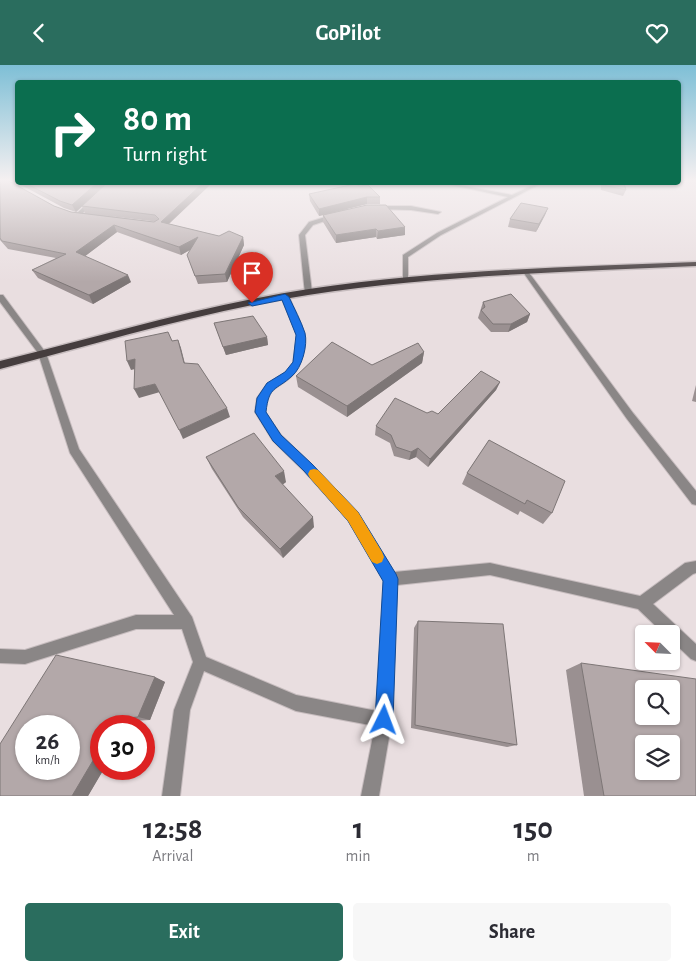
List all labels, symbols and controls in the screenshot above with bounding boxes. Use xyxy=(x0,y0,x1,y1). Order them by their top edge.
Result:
icon: back xyxy=(25,19,53,47)
icon: heart xyxy=(643,19,671,47)
text: GoPilot xyxy=(315,22,381,44)
icon: right xyxy=(40,100,105,165)
text: 80 m xyxy=(123,102,192,137)
text: Turn right xyxy=(123,143,207,165)
pin xyxy=(231,252,273,303)
icon: arrive xyxy=(238,259,266,287)
north arrow xyxy=(635,625,680,670)
map controls xyxy=(635,625,680,780)
button: search xyxy=(635,680,680,725)
position arrow xyxy=(357,693,409,745)
speed limit sign: 30 xyxy=(90,715,155,780)
text: 26 xyxy=(36,729,59,754)
button: layers xyxy=(635,735,680,780)
text: km/h xyxy=(35,754,60,766)
text: 12:58 xyxy=(143,814,203,844)
text: 1 xyxy=(353,814,363,844)
text: 150 xyxy=(514,814,553,844)
text: Arrival xyxy=(152,848,193,864)
text: min xyxy=(346,848,371,864)
text: m xyxy=(527,848,540,864)
button: Exit xyxy=(25,903,343,961)
button: Share xyxy=(353,903,671,961)

